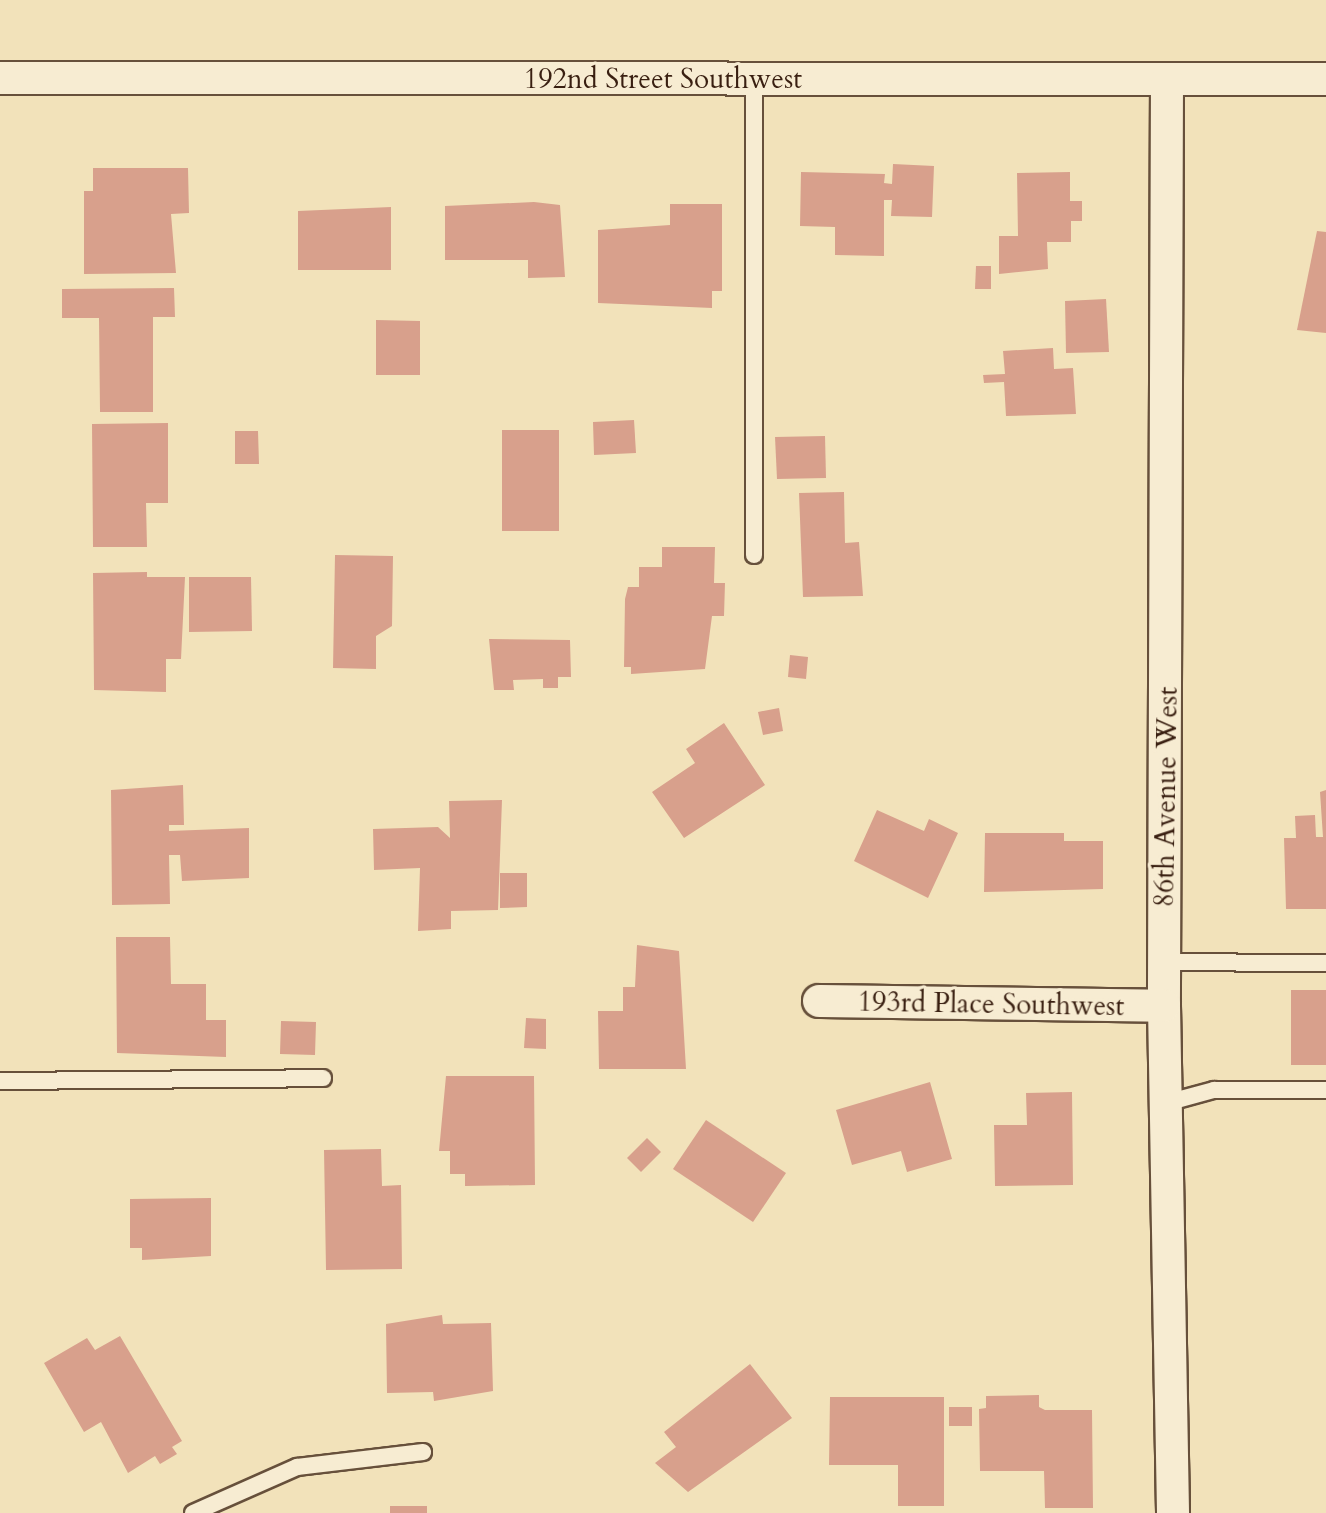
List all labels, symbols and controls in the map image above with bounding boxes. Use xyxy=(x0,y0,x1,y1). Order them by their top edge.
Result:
street label: 192nd Street Southwest xyxy=(524,62,802,96)
street label: 86th Avenue West xyxy=(1147,686,1185,908)
street label: 193rd Place Southwest xyxy=(857,985,1125,1023)

